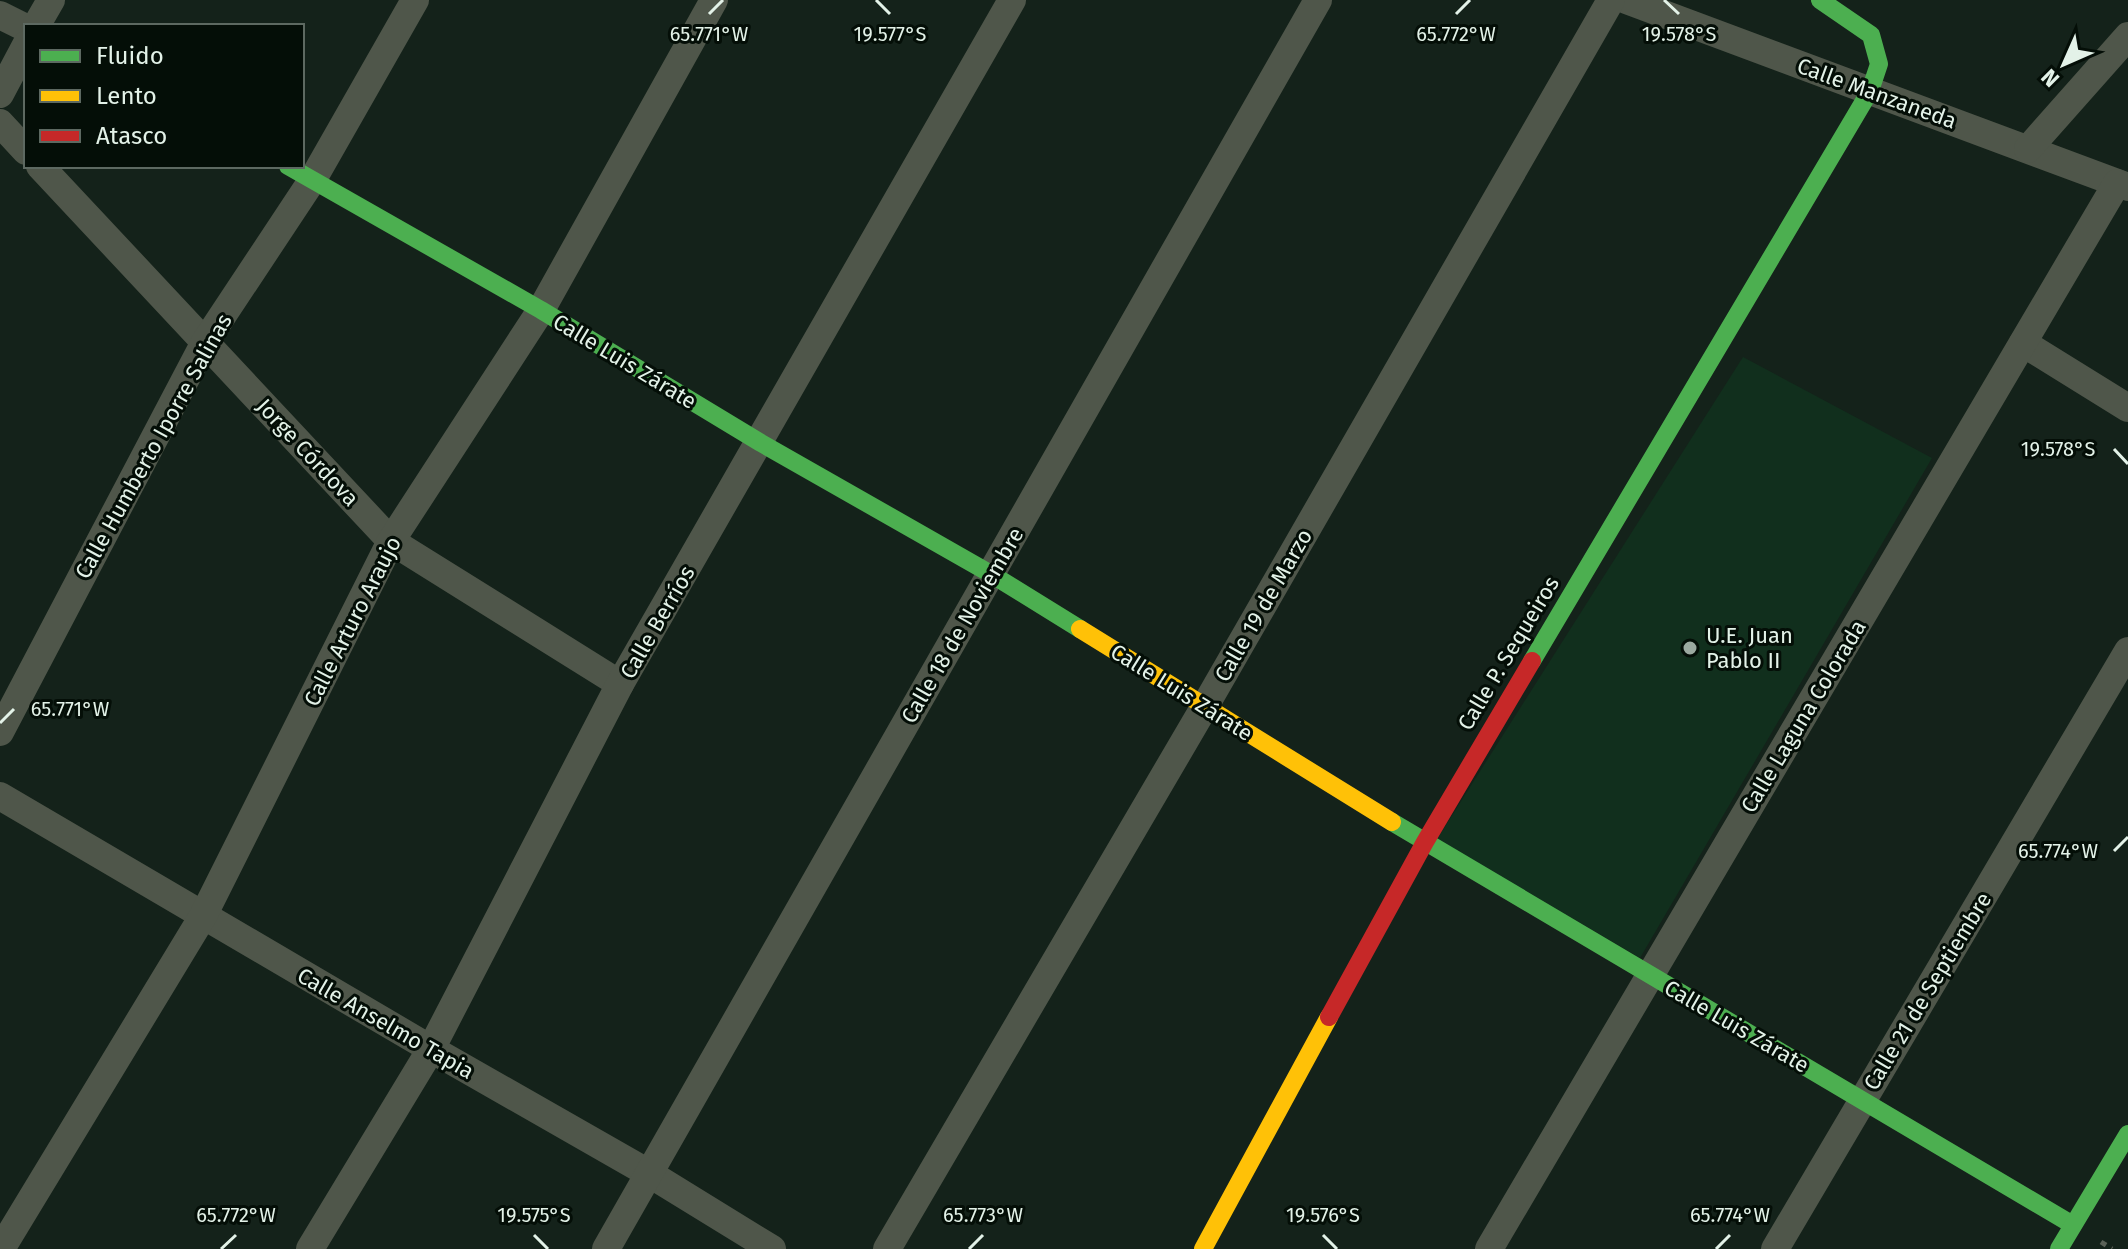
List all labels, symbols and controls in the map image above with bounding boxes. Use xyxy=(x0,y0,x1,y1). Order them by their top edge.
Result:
text: 65.771°W xyxy=(670,22,749,46)
text: 19.577°S xyxy=(853,22,927,46)
text: 65.772°W xyxy=(1416,22,1496,46)
text: 19.578°S xyxy=(1642,22,1716,46)
legend xyxy=(24,24,304,168)
north arrow xyxy=(2024,24,2104,104)
text: Fluido xyxy=(96,42,164,70)
street label: Calle Manzaneda xyxy=(1793,52,1960,135)
text: N xyxy=(2036,63,2065,92)
text: Lento xyxy=(96,82,157,110)
text: Atasco xyxy=(96,122,167,150)
street label: Calle Luis Zárate xyxy=(548,308,701,415)
street label: Calle Humberto Iporre Salinas xyxy=(69,309,238,583)
street label: Jorge Córdova xyxy=(251,393,364,512)
text: 19.578°S xyxy=(2021,437,2095,461)
street label: Calle 18 de Noviembre xyxy=(895,523,1029,728)
street label: Calle 19 de Marzo xyxy=(1209,524,1318,686)
street label: Calle Arturo Araujo xyxy=(298,532,407,711)
street label: Calle Berríos xyxy=(614,561,701,684)
street label: Calle P. Sequeiros xyxy=(1452,571,1565,735)
street label: Calle Laguna Colorada xyxy=(1735,615,1872,818)
place label: U.E. Juan Pablo II xyxy=(1706,622,1793,674)
street label: Calle Luis Zárate xyxy=(1106,638,1258,747)
marker: U.E. Juan Pablo II xyxy=(1681,639,1699,657)
text: 65.771°W xyxy=(31,697,110,721)
text: 65.774°W xyxy=(2018,839,2098,863)
street label: Calle 21 de Septiembre xyxy=(1858,887,1997,1095)
street label: Calle Anselmo Tapia xyxy=(293,962,479,1085)
street label: Calle Luis Zárate xyxy=(1660,974,1814,1079)
text: 65.772°W xyxy=(196,1203,276,1227)
text: 19.575°S xyxy=(497,1203,571,1227)
text: 65.773°W xyxy=(943,1203,1023,1227)
text: 19.576°S xyxy=(1286,1203,1360,1227)
text: 65.774°W xyxy=(1690,1203,1770,1227)

